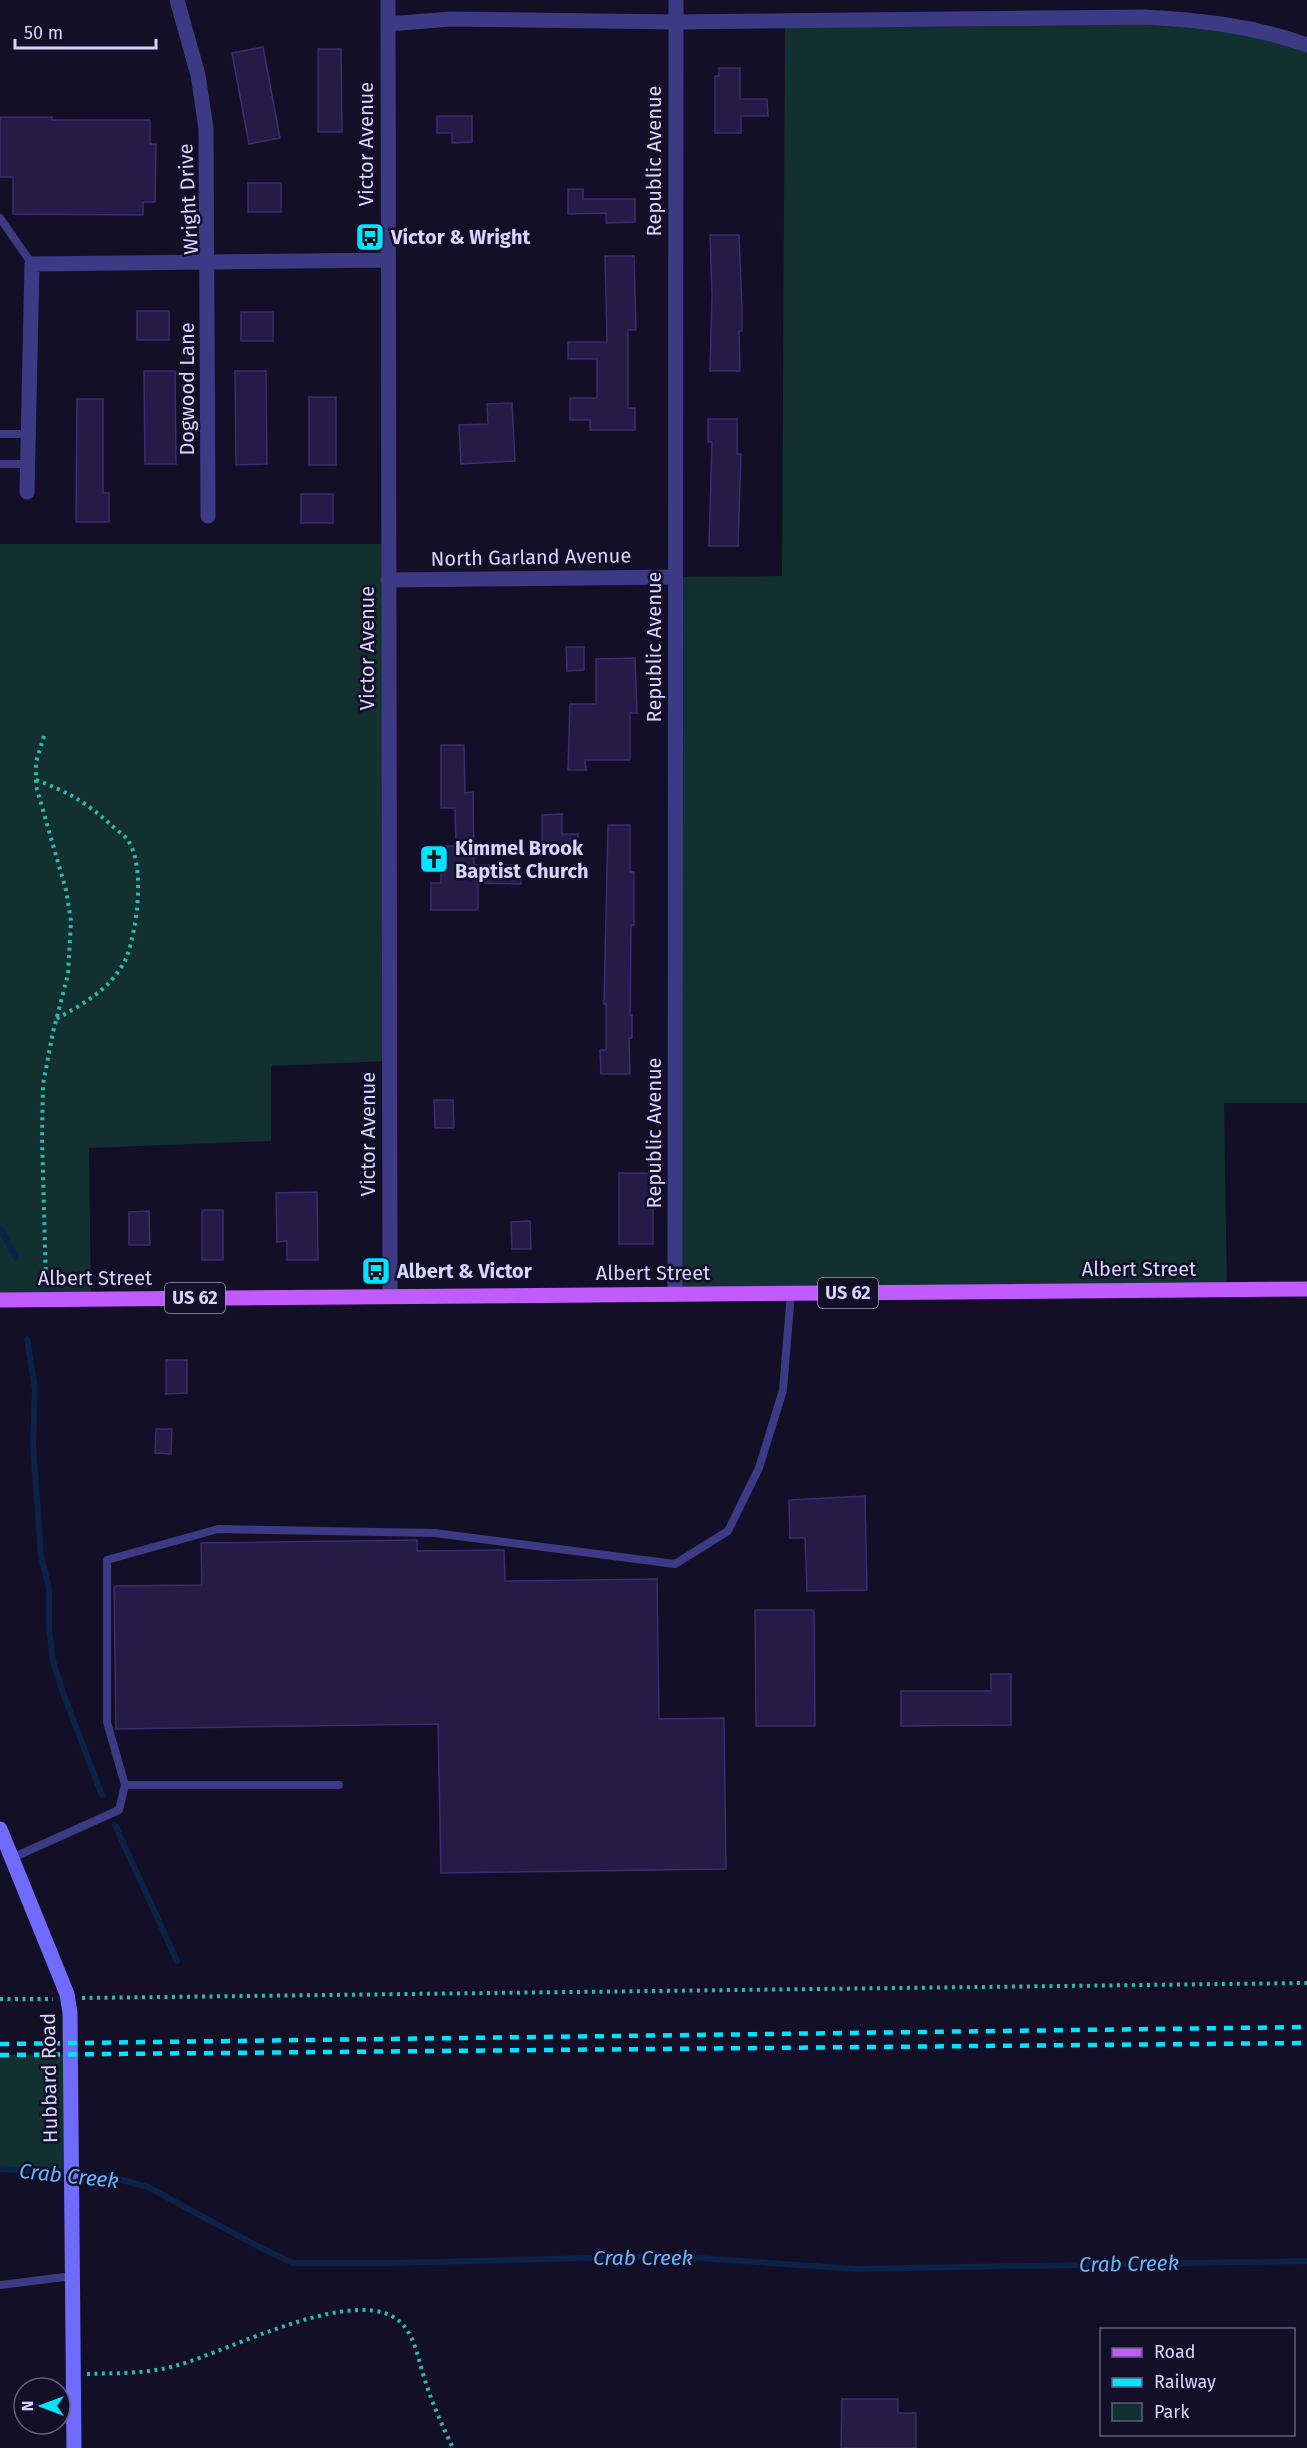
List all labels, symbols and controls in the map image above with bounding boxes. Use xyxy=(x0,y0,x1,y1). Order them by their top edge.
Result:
scale bar xyxy=(15,12,156,50)
text: 50 m xyxy=(24,22,63,44)
street label: Victor Avenue xyxy=(354,82,378,206)
street label: Republic Avenue xyxy=(642,86,666,236)
street label: Wright Drive xyxy=(173,143,203,255)
bus stop icon: Victor & Wright xyxy=(354,221,386,253)
place label: Victor & Wright xyxy=(390,225,530,249)
street label: Dogwood Lane xyxy=(175,322,199,456)
street label: North Garland Avenue xyxy=(431,543,631,571)
street label: Republic Avenue xyxy=(642,572,666,722)
street label: Victor Avenue xyxy=(355,586,379,710)
place label: Kimmel Brook Baptist Church xyxy=(455,836,589,883)
church icon: Kimmel Brook Baptist Church xyxy=(418,843,450,875)
street label: Republic Avenue xyxy=(642,1058,666,1208)
street label: Victor Avenue xyxy=(356,1072,380,1196)
bus stop icon: Albert & Victor xyxy=(360,1255,392,1287)
street label: Albert Street xyxy=(1082,1257,1197,1281)
place label: Albert & Victor xyxy=(396,1259,533,1283)
street label: Albert Street xyxy=(596,1261,711,1285)
street label: Albert Street xyxy=(38,1266,153,1290)
road number: US 62 xyxy=(818,1278,878,1308)
road number: US 62 xyxy=(165,1283,225,1313)
street label: Hubbard Road xyxy=(36,2013,62,2143)
water label: Crab Creek xyxy=(18,2158,120,2194)
water label: Crab Creek xyxy=(593,2245,693,2271)
water label: Crab Creek xyxy=(1079,2250,1179,2278)
legend xyxy=(1100,2328,1295,2436)
text: Road xyxy=(1154,2341,1196,2363)
text: Railway xyxy=(1154,2371,1216,2393)
north arrow xyxy=(12,2376,72,2436)
text: N xyxy=(18,2401,37,2411)
text: Park xyxy=(1154,2401,1190,2423)

